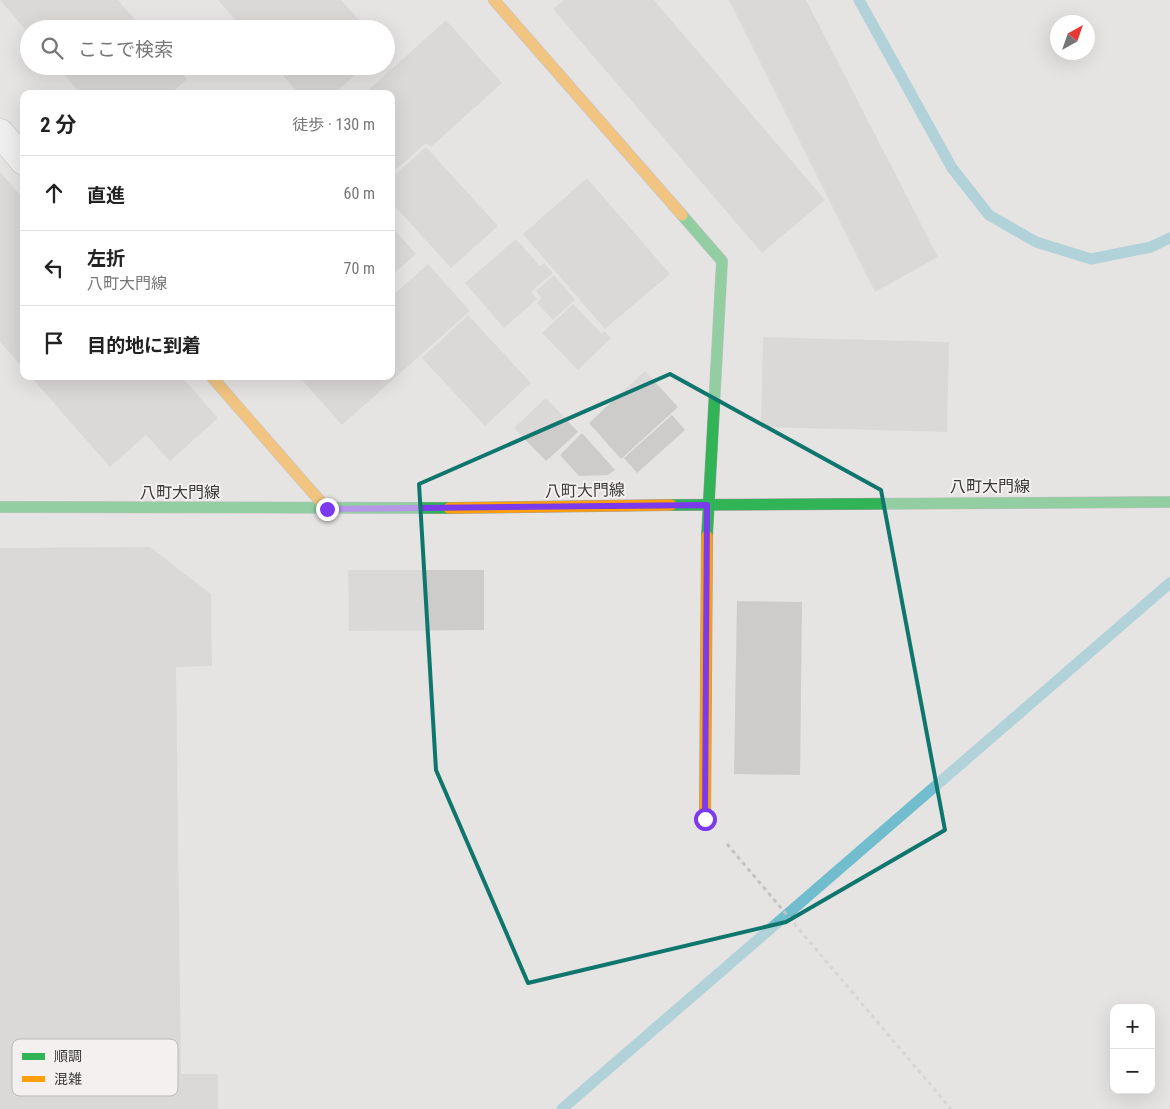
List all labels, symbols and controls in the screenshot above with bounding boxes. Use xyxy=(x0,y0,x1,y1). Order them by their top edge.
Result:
north arrow xyxy=(1050,15,1095,60)
search box xyxy=(20,20,395,75)
icon: search xyxy=(38,34,66,62)
text: ここで検索 xyxy=(78,38,173,61)
text: 2 分 xyxy=(40,113,76,137)
text: 徒歩 · 130 m xyxy=(292,115,375,134)
icon: ahead xyxy=(40,179,68,207)
text: 直進 xyxy=(87,184,125,207)
text: 60 m xyxy=(343,184,375,203)
text: 左折 xyxy=(87,247,125,270)
icon: left xyxy=(40,254,68,282)
text: 70 m xyxy=(343,259,375,278)
text: 八町大門線 xyxy=(87,274,167,293)
icon: arrive xyxy=(40,329,68,357)
text: 目的地に到着 xyxy=(87,334,201,357)
street label: 八町大門線 xyxy=(950,477,1030,496)
street label: 八町大門線 xyxy=(545,480,625,501)
street label: 八町大門線 xyxy=(140,483,220,502)
route end xyxy=(316,498,339,521)
route start xyxy=(694,808,717,831)
map controls xyxy=(1110,1004,1155,1094)
button: + xyxy=(1110,1004,1155,1049)
legend xyxy=(12,1039,178,1096)
text: 順調 xyxy=(54,1048,82,1064)
button: − xyxy=(1110,1049,1155,1094)
text: 混雑 xyxy=(54,1071,82,1087)

